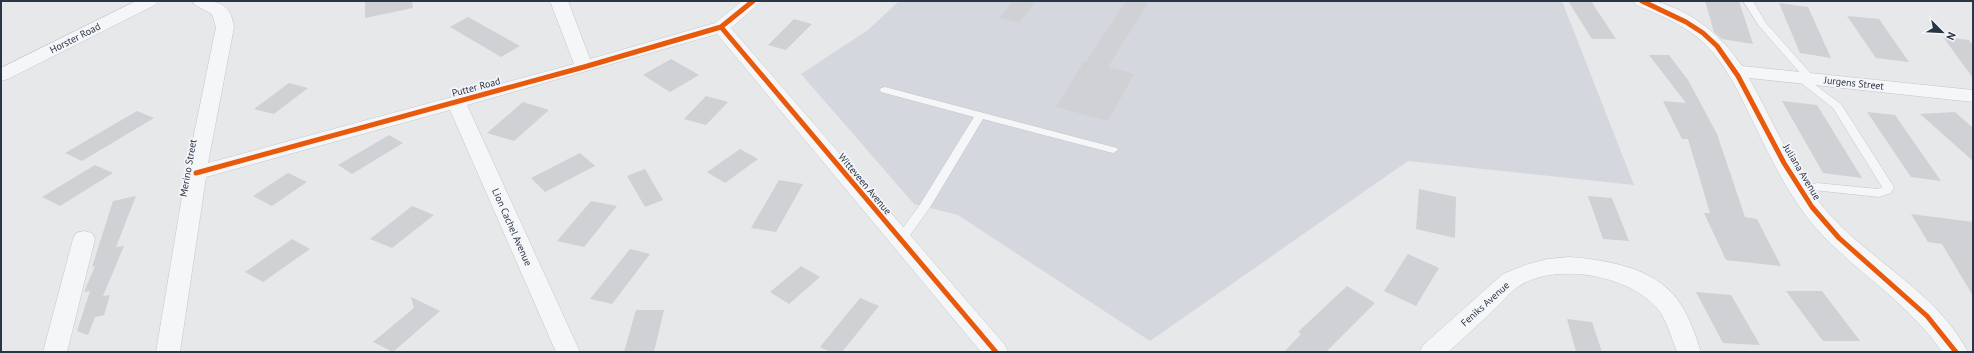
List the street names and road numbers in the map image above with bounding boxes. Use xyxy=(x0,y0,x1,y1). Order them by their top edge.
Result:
street label: Horster Road xyxy=(47,20,103,56)
street label: Jurgens Street xyxy=(1822,73,1885,93)
street label: Putter Road xyxy=(450,74,502,100)
street label: Merino Street xyxy=(177,138,200,198)
street label: Juliana Avenue xyxy=(1780,141,1824,202)
street label: Witteveen Avenue xyxy=(835,151,895,217)
street label: Lion Cachel Avenue xyxy=(489,186,535,268)
street label: Feniks Avenue xyxy=(1458,279,1512,329)

